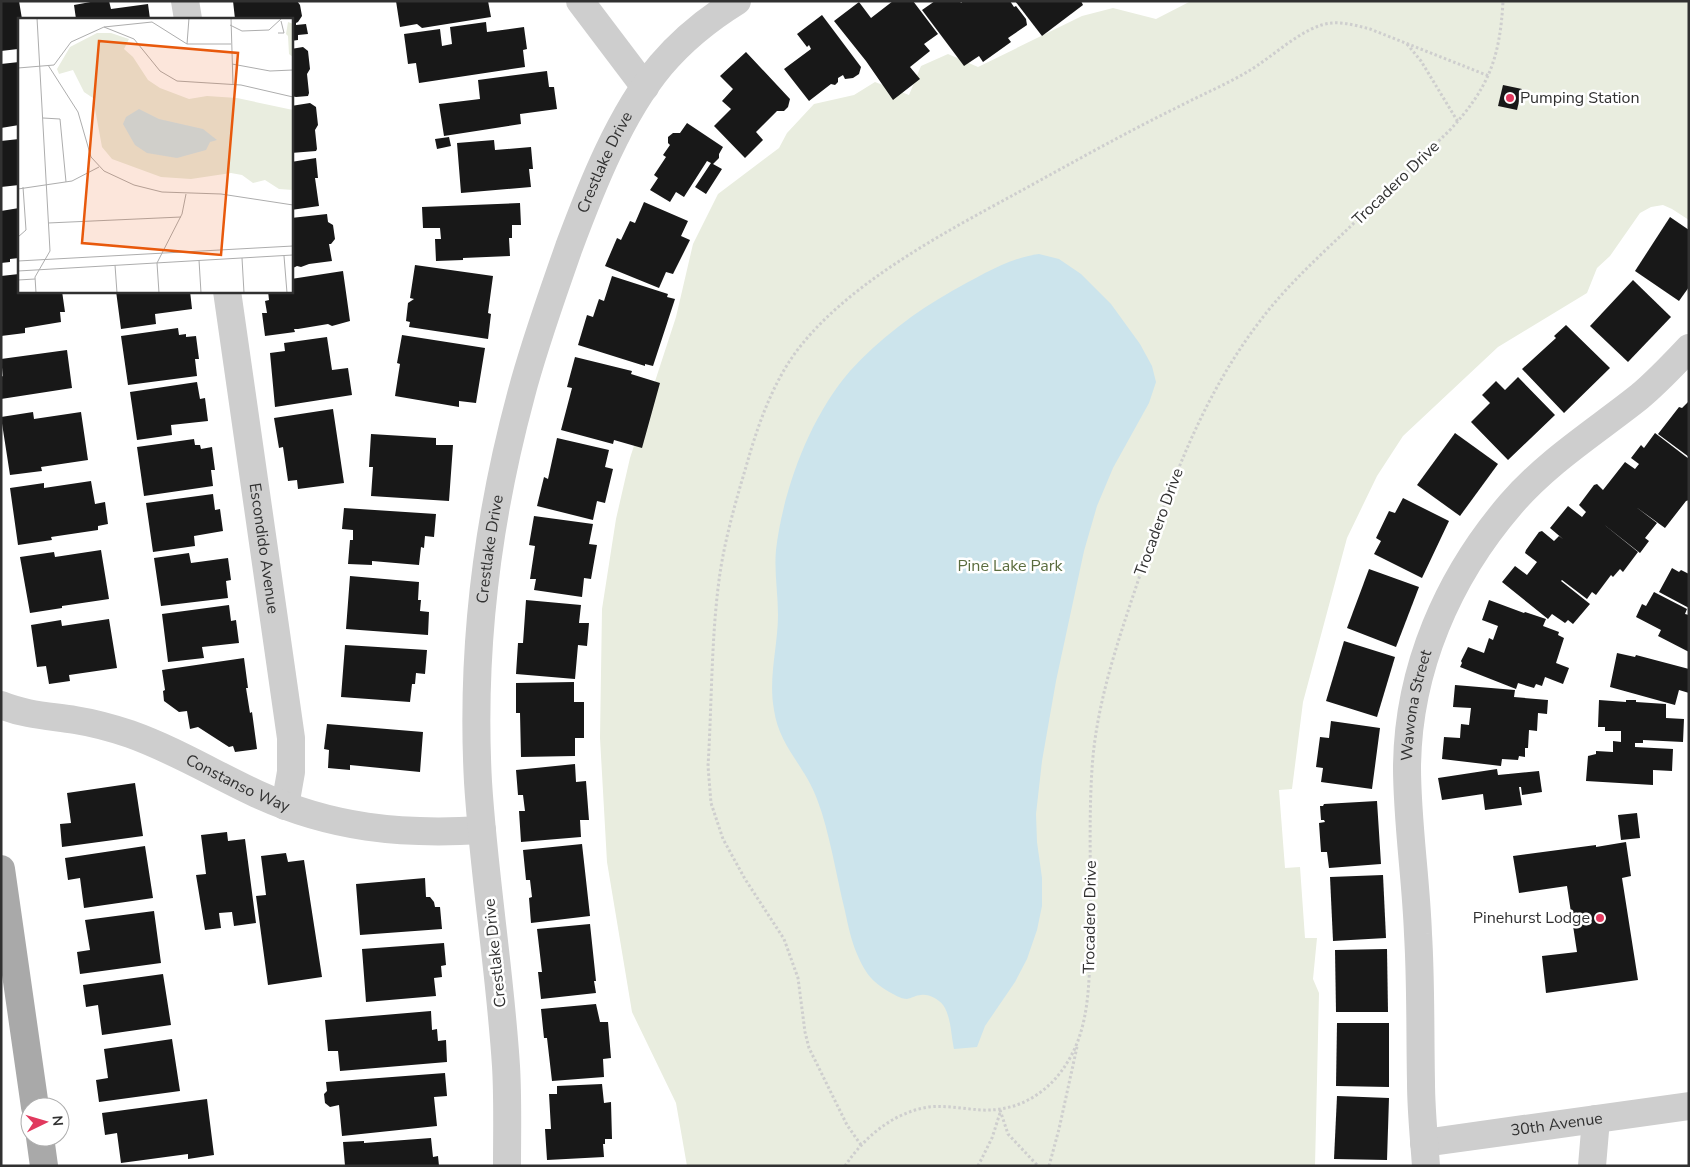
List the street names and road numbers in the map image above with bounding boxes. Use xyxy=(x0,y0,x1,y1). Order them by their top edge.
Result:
street label: Crestlake Drive xyxy=(572,107,638,217)
street label: Trocadero Drive xyxy=(1348,136,1444,230)
street label: Trocadero Drive xyxy=(1129,465,1189,579)
street label: Escondido Avenue xyxy=(244,481,284,615)
street label: Crestlake Drive xyxy=(471,493,509,605)
street label: Wawona Street xyxy=(1396,647,1437,762)
street label: Constanso Way xyxy=(182,749,293,818)
street label: Trocadero Drive xyxy=(1078,860,1102,974)
street label: Crestlake Drive xyxy=(478,897,512,1009)
street label: 30th Avenue xyxy=(1509,1107,1604,1142)

